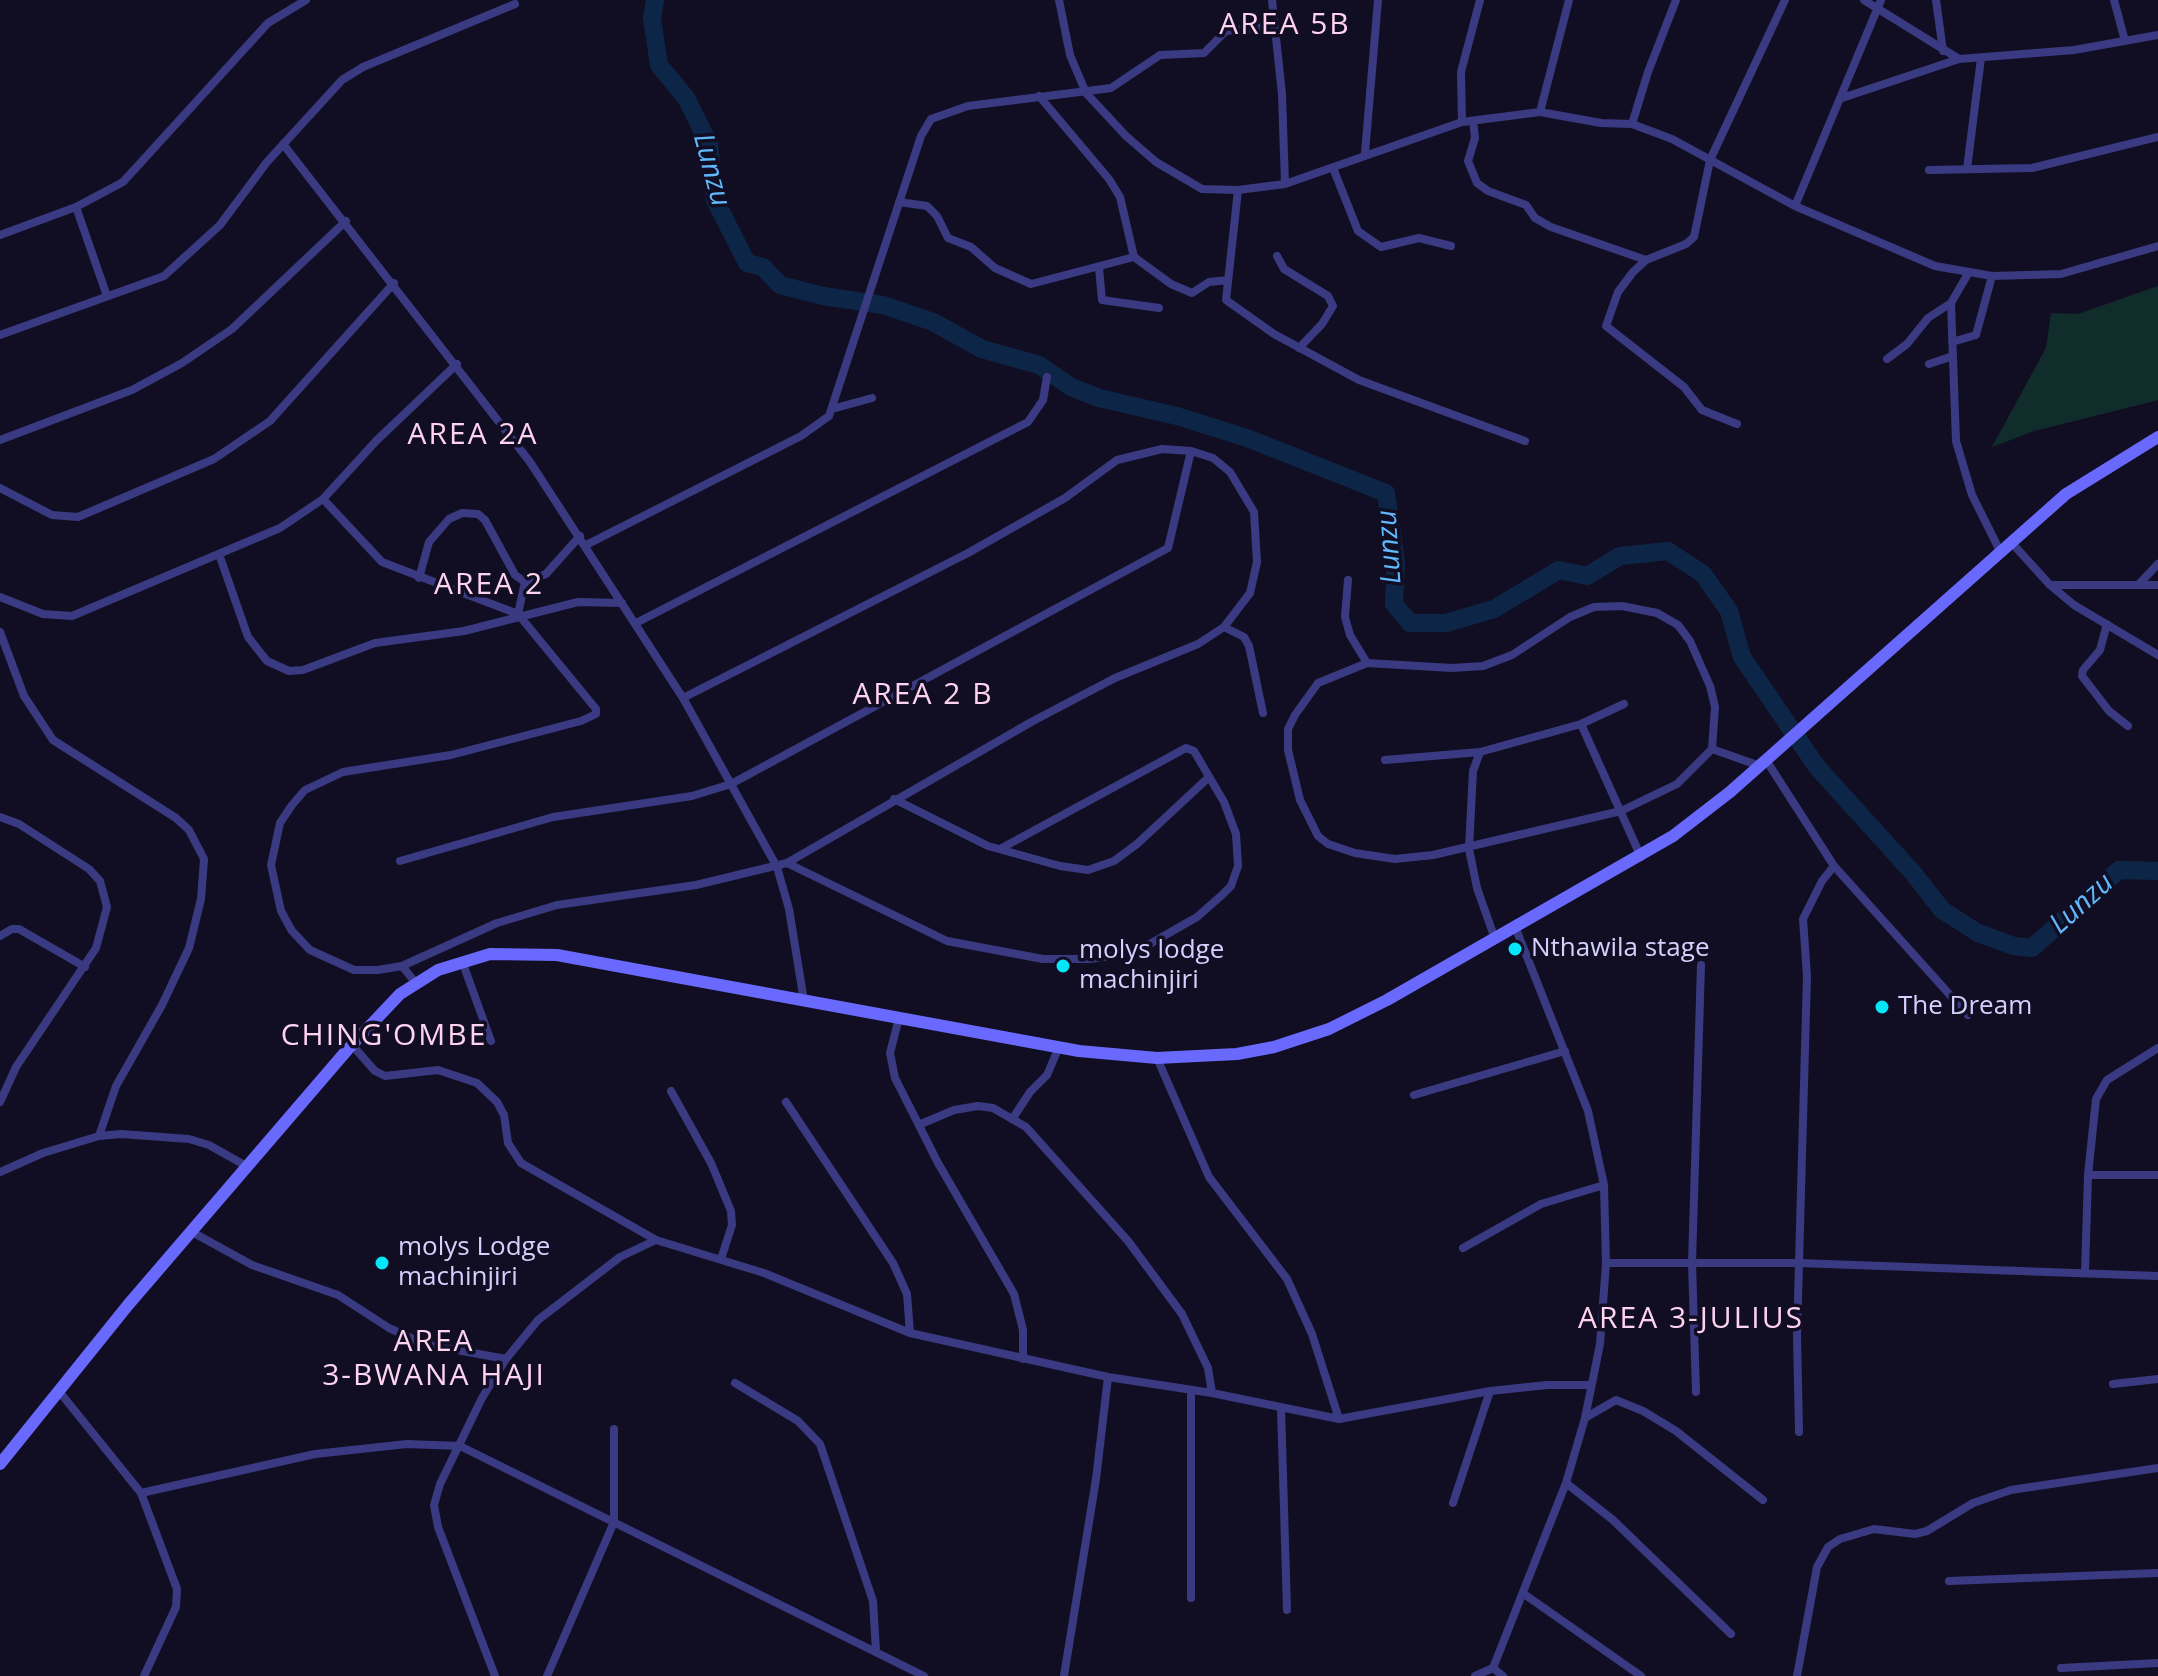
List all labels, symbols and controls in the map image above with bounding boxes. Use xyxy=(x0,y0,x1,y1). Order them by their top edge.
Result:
district label: AREA 5B xyxy=(1219,7,1351,43)
water label: Lunzu xyxy=(685,130,737,210)
district label: AREA 2A xyxy=(407,417,539,453)
water label: Lunzu xyxy=(1371,509,1409,585)
district label: AREA 2 xyxy=(434,567,544,603)
district label: AREA 2 B xyxy=(852,677,994,713)
water label: Lunzu xyxy=(2043,867,2121,941)
place label: Nthawila stage xyxy=(1531,933,1710,965)
place label: molys lodge machinjiri xyxy=(1079,935,1224,996)
marker: Nthawila stage xyxy=(1506,940,1524,958)
marker: molys lodge machinjiri xyxy=(1054,957,1072,975)
place label: The Dream xyxy=(1898,991,2032,1023)
marker: The Dream xyxy=(1873,998,1891,1016)
district label: CHING'OMBE xyxy=(281,1018,487,1054)
place label: molys Lodge machinjiri xyxy=(398,1232,550,1294)
marker: molys Lodge machinjiri xyxy=(373,1254,391,1272)
district label: AREA 3-JULIUS xyxy=(1578,1301,1804,1337)
district label: AREA 3-BWANA HAJI xyxy=(322,1324,546,1394)

